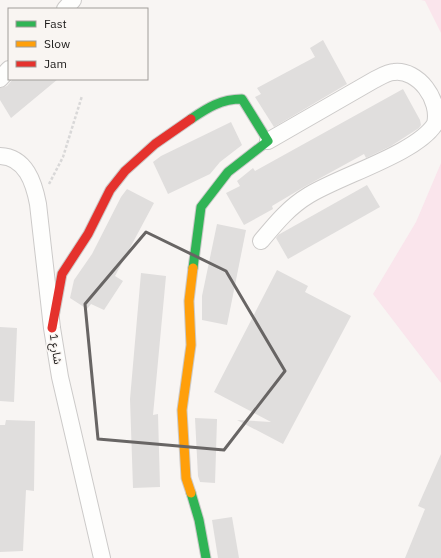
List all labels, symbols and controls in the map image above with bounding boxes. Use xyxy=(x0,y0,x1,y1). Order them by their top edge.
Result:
legend xyxy=(8,8,148,80)
text: Fast xyxy=(44,16,67,31)
text: Slow xyxy=(44,36,70,51)
text: Jam xyxy=(44,56,67,71)
street label: شارع 1 xyxy=(46,333,65,366)

